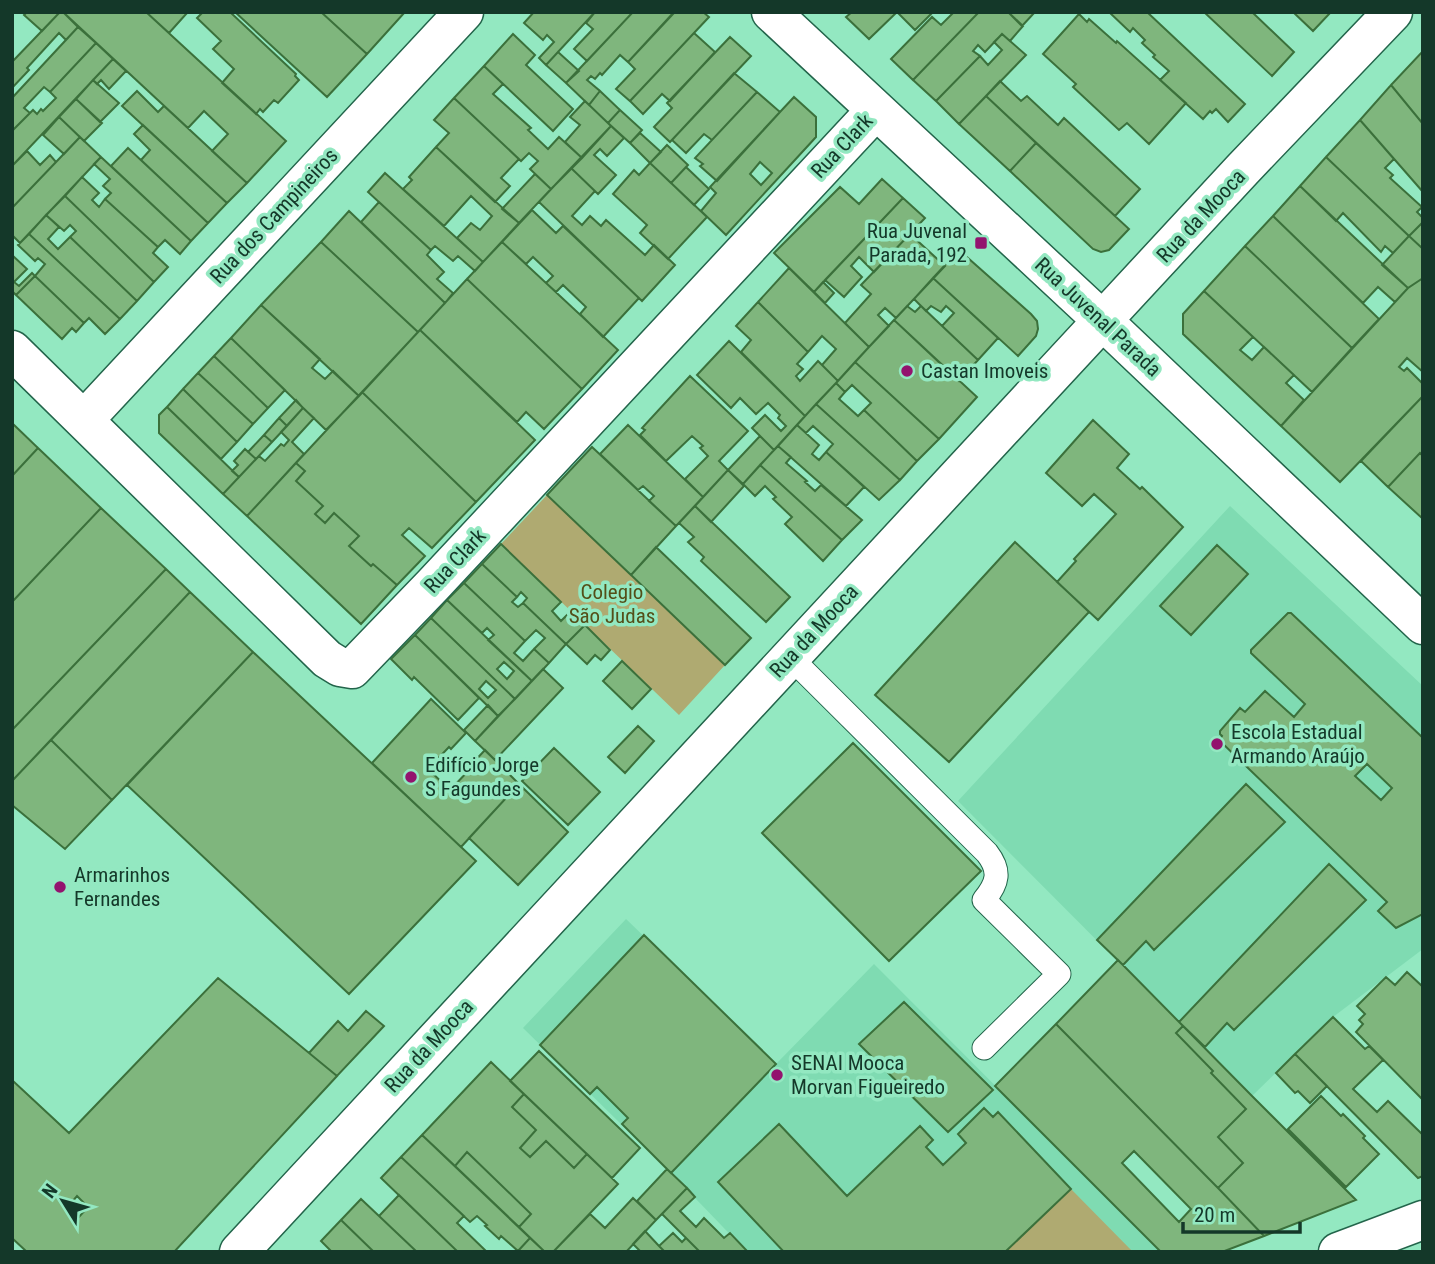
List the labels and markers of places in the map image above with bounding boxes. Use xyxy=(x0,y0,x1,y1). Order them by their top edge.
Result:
place label: Rua Juvenal Parada, 192 xyxy=(867,219,967,267)
marker: Rua Juvenal Parada, 192 xyxy=(973,235,989,251)
place label: Castan Imoveis xyxy=(921,359,1048,383)
marker: Castan Imoveis xyxy=(899,363,915,379)
place label: Escola Estadual Armando Araújo xyxy=(1231,720,1365,768)
marker: Escola Estadual Armando Araújo xyxy=(1209,736,1225,752)
place label: Edifício Jorge S Fagundes xyxy=(425,753,539,801)
marker: Edifício Jorge S Fagundes xyxy=(403,769,419,785)
place label: Armarinhos Fernandes xyxy=(74,863,170,911)
marker: Armarinhos Fernandes xyxy=(52,879,68,895)
place label: SENAI Mooca Morvan Figueiredo xyxy=(791,1051,945,1099)
marker: SENAI Mooca Morvan Figueiredo xyxy=(769,1067,785,1083)

